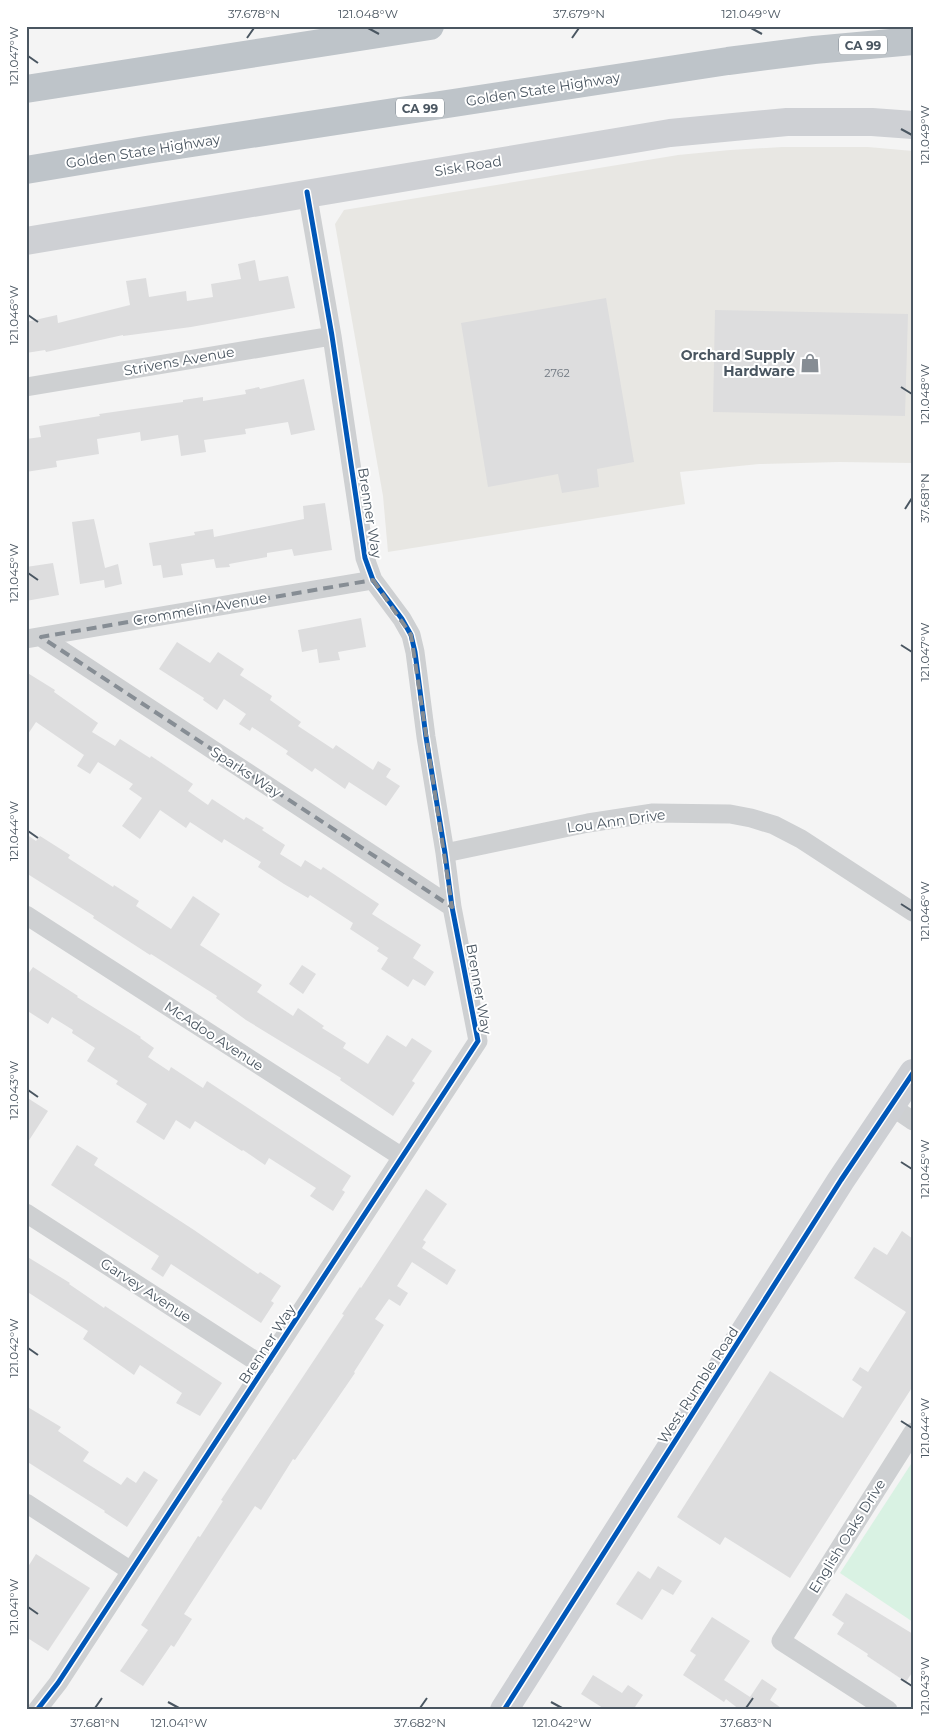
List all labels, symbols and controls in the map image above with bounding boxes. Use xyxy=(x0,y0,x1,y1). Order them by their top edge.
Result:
text: 37.678°N xyxy=(228,6,280,21)
text: 121.048°W xyxy=(338,6,398,21)
text: 37.679°N xyxy=(553,6,605,21)
text: 121.049°W xyxy=(721,6,781,21)
text: 121.047°W xyxy=(6,27,21,85)
road number: CA 99 xyxy=(839,36,887,54)
street label: Golden State Highway xyxy=(465,68,622,110)
road number: CA 99 xyxy=(396,99,444,118)
text: 121.049°W xyxy=(917,105,932,165)
street label: Golden State Highway xyxy=(65,130,222,172)
street label: Sisk Road xyxy=(433,152,503,180)
text: 121.046°W xyxy=(6,285,21,345)
street label: Strivens Avenue xyxy=(122,342,236,380)
place label: Orchard Supply Hardware xyxy=(681,346,796,380)
shop icon: Orchard Supply Hardware xyxy=(799,352,821,374)
text: 121.048°W xyxy=(917,364,932,424)
house number: 2762 xyxy=(544,366,570,380)
street label: Brenner Way xyxy=(354,466,386,560)
text: 37.681°N xyxy=(917,473,932,523)
text: 121.045°W xyxy=(6,543,21,603)
street label: Crommelin Avenue xyxy=(132,588,268,630)
text: 121.047°W xyxy=(917,623,932,681)
street label: Sparks Way xyxy=(207,742,285,802)
text: 121.044°W xyxy=(6,801,21,861)
street label: Lou Ann Drive xyxy=(566,805,666,837)
text: 121.046°W xyxy=(917,881,932,941)
street label: Brenner Way xyxy=(462,942,496,1036)
street label: McAdoo Avenue xyxy=(161,997,267,1075)
text: 121.043°W xyxy=(6,1061,21,1119)
text: 121.045°W xyxy=(917,1139,932,1199)
street label: Garvey Avenue xyxy=(97,1254,195,1326)
street label: Brenner Way xyxy=(235,1300,300,1387)
text: 121.042°W xyxy=(6,1318,21,1378)
street label: West Rumble Road xyxy=(653,1323,743,1447)
text: 121.044°W xyxy=(917,1398,932,1458)
street label: English Oaks Drive xyxy=(805,1476,889,1596)
text: 121.041°W xyxy=(6,1579,21,1635)
text: 121.043°W xyxy=(917,1657,932,1715)
text: 37.681°N xyxy=(70,1715,120,1730)
text: 121.041°W xyxy=(151,1715,207,1730)
text: 37.682°N xyxy=(394,1715,446,1730)
text: 121.042°W xyxy=(532,1715,592,1730)
text: 37.683°N xyxy=(720,1715,772,1730)

